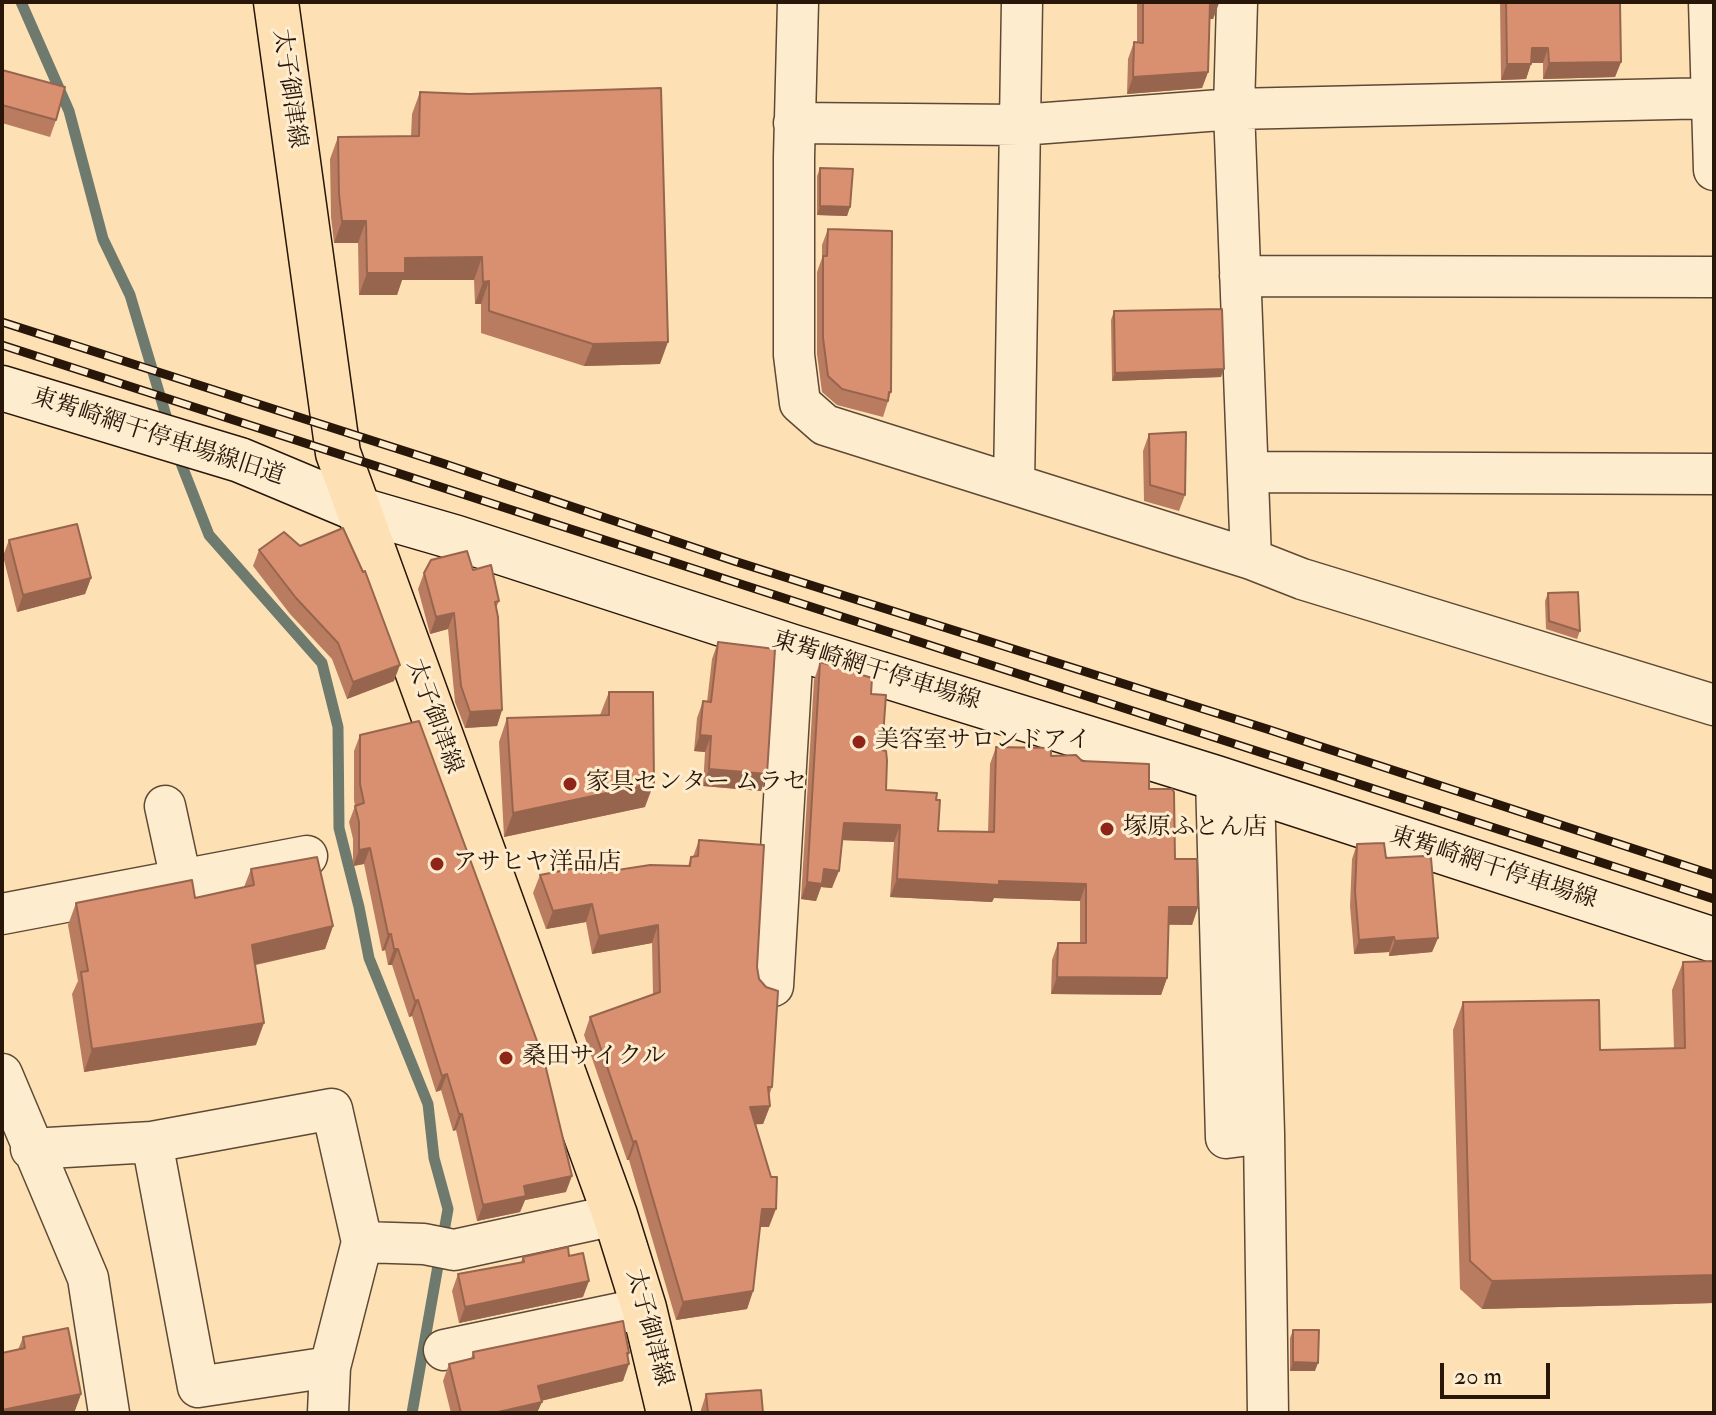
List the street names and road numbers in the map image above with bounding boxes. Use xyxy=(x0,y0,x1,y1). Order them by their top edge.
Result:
street label: 太子御津線 xyxy=(265,28,311,150)
street label: 東觜崎網干停車場線旧道 xyxy=(28,384,288,492)
street label: 東觜崎網干停車場線 xyxy=(769,627,983,717)
street label: 太子御津線 xyxy=(399,656,467,778)
street label: 東觜崎網干停車場線 xyxy=(1386,822,1600,916)
street label: 太子御津線 xyxy=(619,1266,677,1390)

